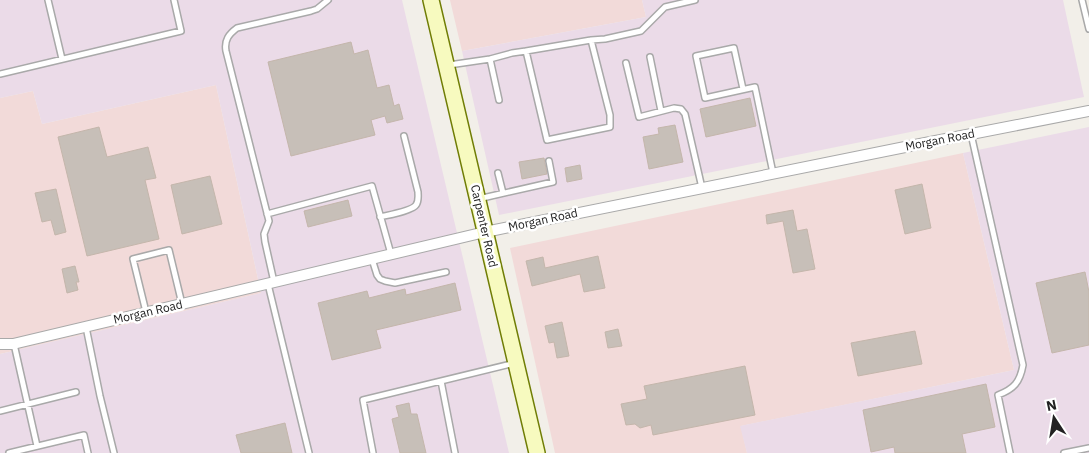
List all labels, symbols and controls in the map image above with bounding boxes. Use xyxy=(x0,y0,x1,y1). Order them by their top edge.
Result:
street label: Morgan Road xyxy=(904,125,976,154)
street label: Carpenter Road xyxy=(468,183,501,269)
street label: Morgan Road xyxy=(507,205,579,234)
street label: Morgan Road xyxy=(112,296,184,327)
north arrow xyxy=(1029,393,1079,443)
text: N xyxy=(1044,395,1058,415)

